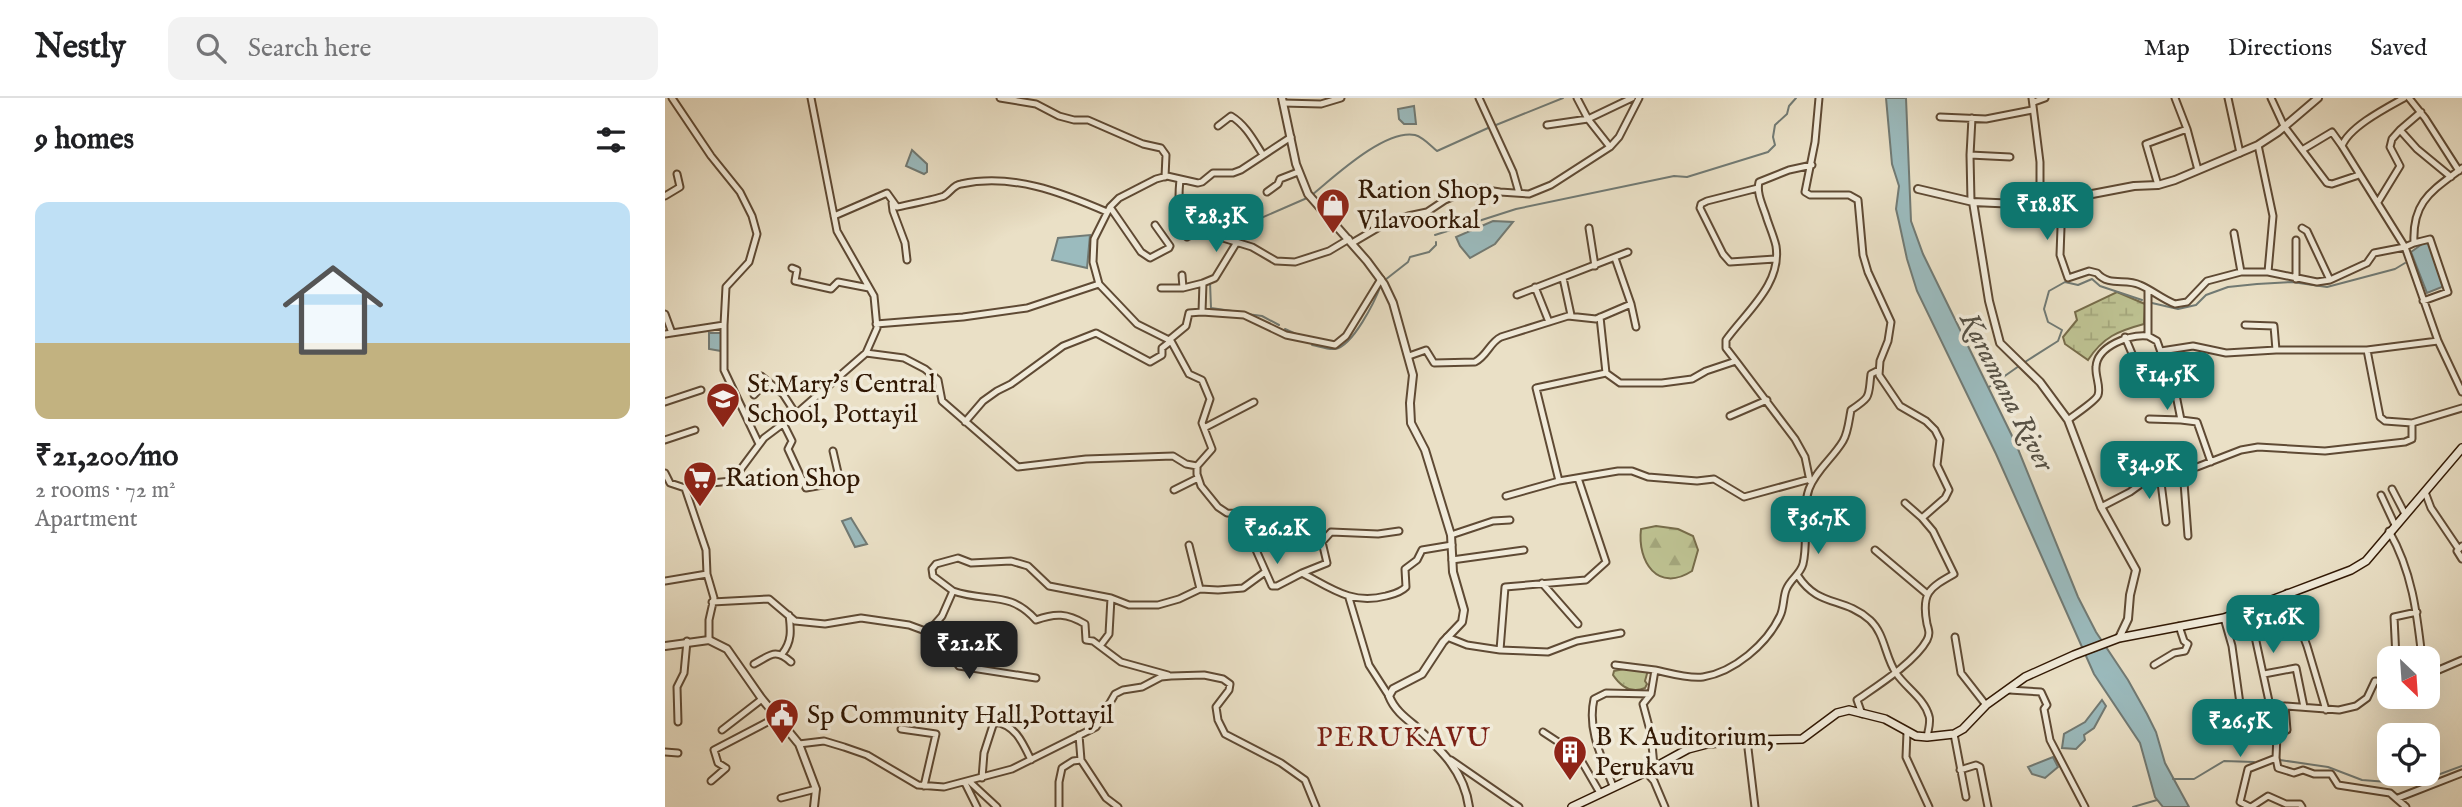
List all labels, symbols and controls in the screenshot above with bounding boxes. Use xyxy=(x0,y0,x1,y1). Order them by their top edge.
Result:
search box xyxy=(168,17,658,80)
text: Nestly xyxy=(35,27,126,69)
icon: search xyxy=(192,29,230,67)
text: Search here xyxy=(248,32,372,65)
text: Map xyxy=(2144,33,2190,64)
text: Directions xyxy=(2228,33,2332,64)
text: Saved xyxy=(2370,33,2427,64)
text: 9 homes xyxy=(35,121,134,159)
icon: filters xyxy=(592,121,630,159)
place label: Ration Shop, Vilavoorkal xyxy=(1356,174,1499,237)
pin: ₹18.8K xyxy=(1990,183,2104,242)
shop icon: Ration Shop, Vilavoorkal xyxy=(1314,186,1352,235)
text: ₹18.8K xyxy=(2016,190,2078,219)
pin: ₹28.3K xyxy=(1159,194,1273,254)
text: ₹28.3K xyxy=(1184,202,1248,231)
icon: home xyxy=(270,247,396,373)
water label: Karamana River xyxy=(1950,306,2062,479)
pin: ₹14.5K xyxy=(2110,352,2224,412)
text: ₹14.5K xyxy=(2135,360,2199,389)
place label: St.Mary's Central School, Pottayil xyxy=(747,368,937,431)
school or university icon: St.Mary's Central School, Pottayil xyxy=(704,380,742,429)
text: ₹21,200/mo xyxy=(35,438,178,476)
pin: ₹34.9K xyxy=(2092,442,2206,501)
text: ₹34.9K xyxy=(2116,449,2182,478)
supermarket icon: Ration Shop xyxy=(681,459,719,508)
place label: Ration Shop xyxy=(725,462,860,495)
text: 2 rooms · 72 m² xyxy=(35,476,176,505)
pin: ₹36.7K xyxy=(1761,496,1875,556)
text: ₹36.7K xyxy=(1787,504,1849,533)
text: Apartment xyxy=(35,505,138,534)
pin: ₹26.2K xyxy=(1220,506,1334,566)
text: ₹26.2K xyxy=(1244,514,1310,543)
pin: ₹51.6K xyxy=(2216,596,2330,655)
text: ₹51.6K xyxy=(2242,603,2304,632)
pin: ₹21.2K xyxy=(912,622,1026,681)
text: ₹21.2K xyxy=(937,629,1001,658)
north arrow xyxy=(2377,646,2439,709)
map controls xyxy=(2377,646,2440,786)
public building icon: Sp Community Hall,Pottayil xyxy=(763,696,801,745)
place label: Sp Community Hall,Pottayil xyxy=(807,699,1115,732)
pin: ₹26.5K xyxy=(2183,700,2297,759)
text: ₹26.5K xyxy=(2208,707,2272,736)
district label: PERUKAVU xyxy=(1316,721,1492,756)
place label: B K Auditorium, Perukavu xyxy=(1595,721,1774,784)
button: locate xyxy=(2377,723,2440,786)
building icon: B K Auditorium, Perukavu xyxy=(1551,733,1589,782)

